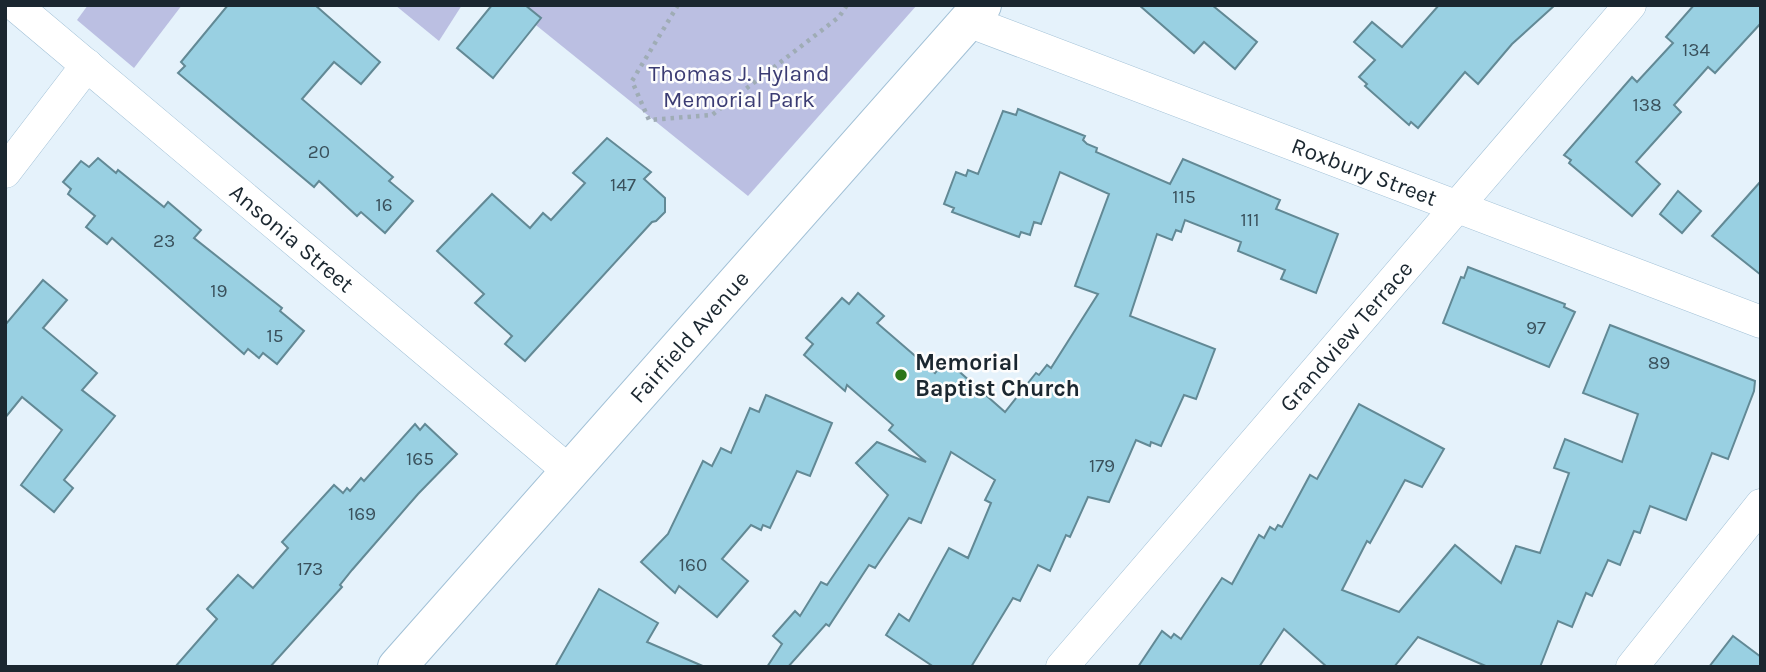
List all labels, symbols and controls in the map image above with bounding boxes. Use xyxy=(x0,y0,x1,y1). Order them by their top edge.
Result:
house number: 134 xyxy=(1682,39,1710,61)
park label: Thomas J. Hyland Memorial Park xyxy=(648,60,830,113)
house number: 138 xyxy=(1632,94,1662,116)
street label: Roxbury Street xyxy=(1288,132,1441,211)
house number: 20 xyxy=(308,141,330,163)
house number: 147 xyxy=(610,174,636,196)
street label: Ansonia Street xyxy=(224,178,360,298)
house number: 115 xyxy=(1172,186,1196,208)
house number: 16 xyxy=(375,194,393,216)
house number: 111 xyxy=(1241,209,1259,231)
house number: 23 xyxy=(153,230,175,252)
street label: Grandview Terrace xyxy=(1274,255,1418,417)
street label: Fairfield Avenue xyxy=(624,265,755,408)
house number: 19 xyxy=(210,280,228,302)
house number: 97 xyxy=(1526,317,1546,339)
house number: 15 xyxy=(266,325,284,347)
place label: Memorial Baptist Church xyxy=(915,349,1080,402)
house number: 89 xyxy=(1648,352,1670,374)
marker: Memorial Baptist Church xyxy=(893,367,909,383)
house number: 165 xyxy=(406,448,434,470)
house number: 179 xyxy=(1089,455,1115,477)
house number: 169 xyxy=(348,503,376,525)
house number: 160 xyxy=(679,554,707,576)
house number: 173 xyxy=(297,558,323,580)

